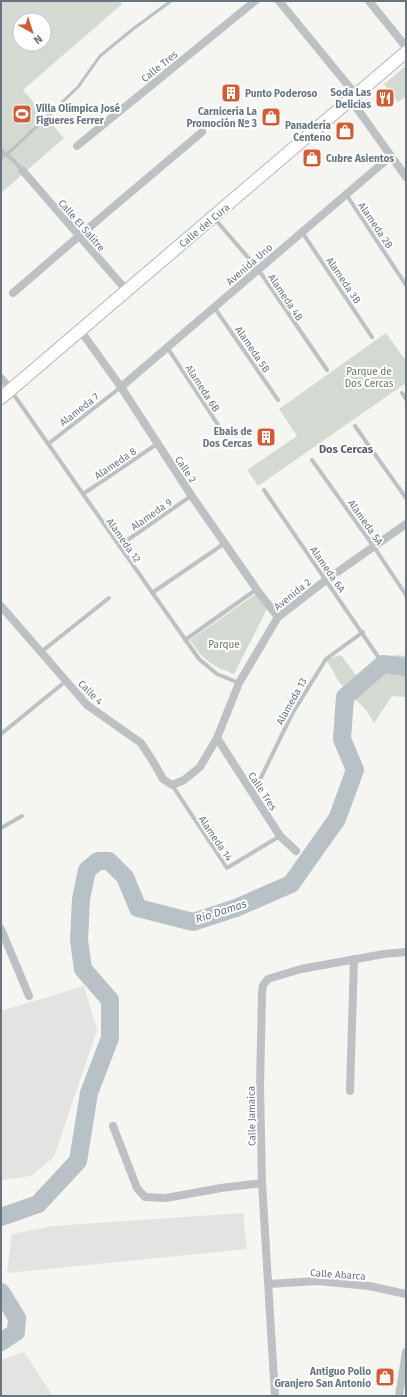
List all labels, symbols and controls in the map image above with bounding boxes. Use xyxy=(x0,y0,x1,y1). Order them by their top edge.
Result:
north arrow xyxy=(12,12,52,52)
text: N xyxy=(31,32,45,47)
street label: Calle Tres xyxy=(139,48,180,85)
building icon: Punto Poderoso xyxy=(220,82,242,104)
place label: Soda Las Delicias xyxy=(330,87,371,111)
restaurant icon: Soda Las Delicias xyxy=(374,87,396,109)
place label: Punto Poderoso xyxy=(245,88,318,100)
place label: Villa Olímpica José Figueres Ferrer xyxy=(35,102,121,127)
sports icon: Villa Olímpica José Figueres Ferrer xyxy=(11,103,33,125)
place label: Carnicería La Promoción Nº 3 xyxy=(187,105,258,130)
shop icon: Carnicería La Promoción Nº 3 xyxy=(260,106,282,128)
place label: Panadería Centeno xyxy=(285,119,332,144)
shop icon: Panadería Centeno xyxy=(334,120,356,142)
shop icon: Cubre Asientos xyxy=(301,147,323,169)
place label: Cubre Asientos xyxy=(326,153,394,165)
street label: Calle El Salitre xyxy=(55,197,107,254)
street label: Alameda 2B xyxy=(355,200,395,251)
street label: Calle del Cura xyxy=(177,201,232,250)
street label: Avenida Uno xyxy=(224,241,275,288)
street label: Alameda 3B xyxy=(323,255,363,306)
street label: Alameda 4B xyxy=(265,272,305,323)
street label: Alameda 5B xyxy=(232,324,272,375)
street label: Alameda 6B xyxy=(183,363,222,414)
park label: Parque de Dos Cercas xyxy=(345,366,394,390)
street label: Alameda 7 xyxy=(58,390,102,429)
place label: Ebais de Dos Cercas xyxy=(203,426,252,450)
building icon: Ebais de Dos Cercas xyxy=(255,426,277,448)
district label: Dos Cercas xyxy=(319,443,374,456)
street label: Alameda 8 xyxy=(92,445,139,482)
street label: Calle 2 xyxy=(172,454,198,485)
street label: Alameda 9 xyxy=(129,496,174,533)
street label: Alameda 5A xyxy=(345,497,385,548)
street label: Alameda 12 xyxy=(104,516,143,565)
street label: Alameda 6A xyxy=(307,544,348,595)
street label: Avenida 2 xyxy=(272,576,313,613)
park label: Parque xyxy=(208,639,240,651)
street label: Alameda 13 xyxy=(274,676,310,727)
street label: Calle 4 xyxy=(75,678,106,708)
street label: Calle Tres xyxy=(245,770,279,813)
street label: Alameda 14 xyxy=(196,814,235,864)
water label: Río Damas xyxy=(194,897,248,926)
street label: Calle Jamaica xyxy=(245,1086,259,1146)
street label: Calle Abarca xyxy=(310,1267,366,1283)
place label: Antiguo Pollo Granjero San Antonio xyxy=(274,1366,371,1390)
shop icon: Antiguo Pollo Granjero San Antonio xyxy=(374,1366,396,1388)

